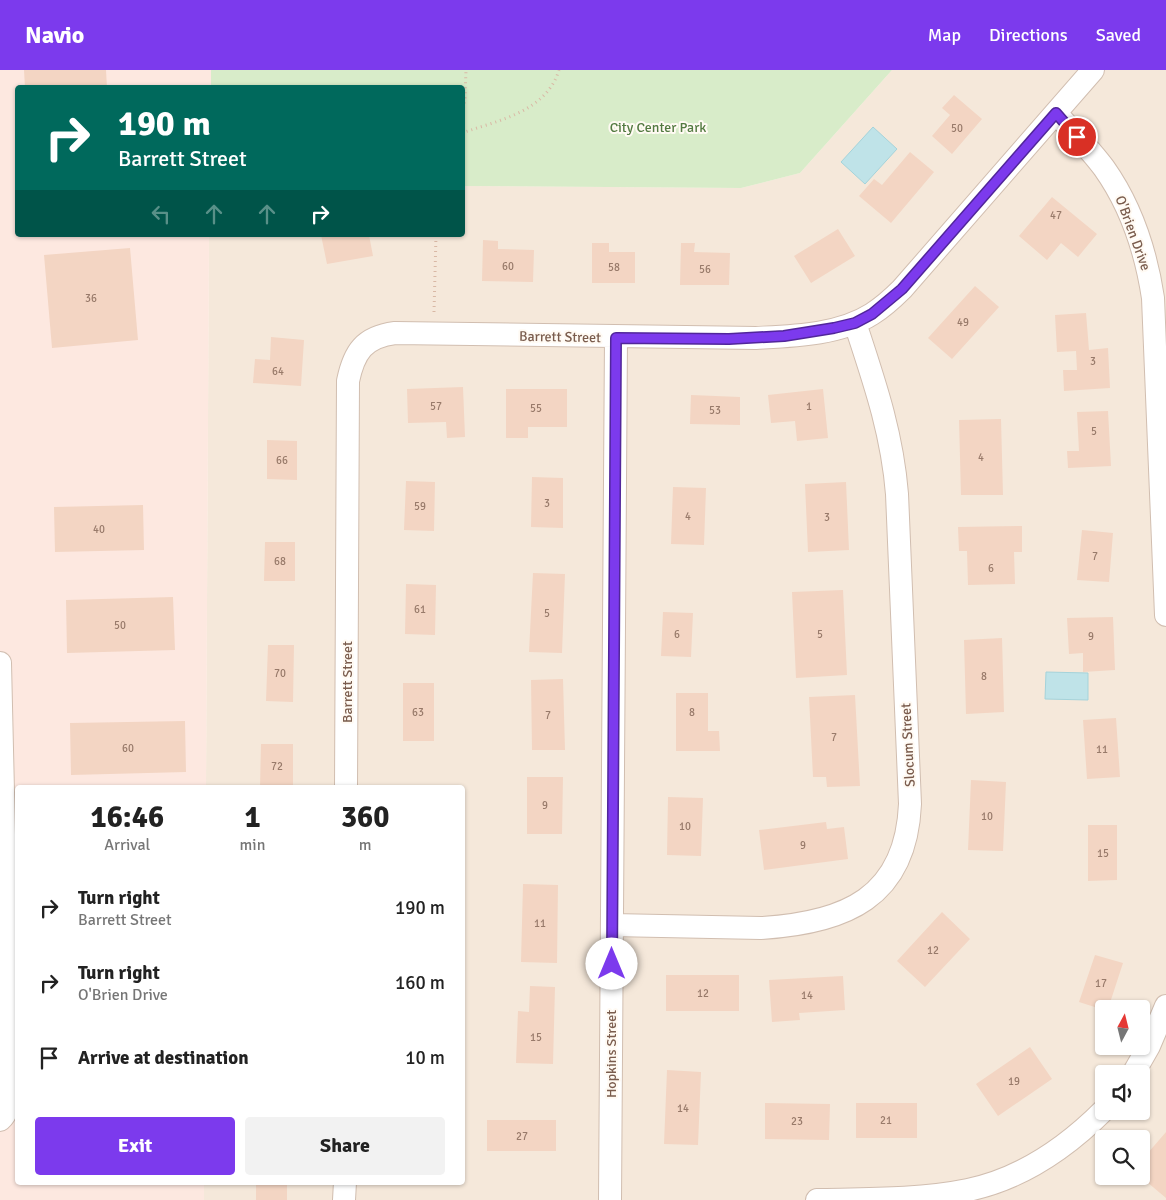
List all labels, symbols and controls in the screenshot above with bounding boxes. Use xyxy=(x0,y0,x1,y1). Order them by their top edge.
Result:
text: Navio xyxy=(25,20,84,50)
text: Map xyxy=(928,24,961,46)
text: Directions xyxy=(989,24,1068,46)
text: Saved xyxy=(1096,24,1141,46)
text: 190 m xyxy=(118,102,211,145)
icon: right xyxy=(35,105,100,170)
pin xyxy=(1056,116,1098,158)
park label: City Center Park xyxy=(610,119,706,136)
house number: 50 xyxy=(951,122,963,135)
icon: arrive xyxy=(1063,123,1091,151)
text: Barrett Street xyxy=(118,145,247,172)
street label: O'Brien Drive xyxy=(1112,193,1154,273)
icon: left xyxy=(147,200,175,228)
icon: ahead xyxy=(200,200,228,228)
icon: ahead xyxy=(253,200,281,228)
icon: right xyxy=(306,200,334,228)
house number: 47 xyxy=(1050,209,1062,222)
house number: 60 xyxy=(502,260,514,273)
house number: 58 xyxy=(608,261,620,274)
house number: 56 xyxy=(699,263,711,276)
house number: 36 xyxy=(85,292,97,305)
house number: 49 xyxy=(957,316,969,329)
street label: Barrett Street xyxy=(519,328,601,346)
house number: 3 xyxy=(1090,355,1096,368)
house number: 64 xyxy=(272,365,284,378)
house number: 57 xyxy=(430,400,442,413)
house number: 1 xyxy=(806,400,812,413)
house number: 55 xyxy=(530,402,542,415)
house number: 53 xyxy=(709,404,721,417)
house number: 5 xyxy=(1091,425,1097,438)
house number: 4 xyxy=(978,451,984,464)
house number: 66 xyxy=(276,454,288,467)
house number: 3 xyxy=(544,497,550,510)
house number: 59 xyxy=(414,500,426,513)
house number: 4 xyxy=(685,510,691,523)
house number: 3 xyxy=(824,511,830,524)
house number: 40 xyxy=(93,523,105,536)
house number: 7 xyxy=(1092,550,1098,563)
house number: 68 xyxy=(274,555,286,568)
house number: 6 xyxy=(988,562,994,575)
house number: 61 xyxy=(414,603,426,616)
house number: 5 xyxy=(544,607,550,620)
house number: 50 xyxy=(114,619,126,632)
house number: 6 xyxy=(674,628,680,641)
house number: 5 xyxy=(817,628,823,641)
house number: 9 xyxy=(1088,630,1094,643)
street label: Barrett Street xyxy=(339,641,356,723)
house number: 70 xyxy=(274,667,286,680)
house number: 8 xyxy=(981,670,987,683)
street label: Slocum Street xyxy=(897,703,919,787)
house number: 63 xyxy=(412,706,424,719)
house number: 8 xyxy=(689,706,695,719)
house number: 7 xyxy=(545,709,551,722)
house number: 7 xyxy=(831,731,837,744)
house number: 60 xyxy=(122,742,134,755)
house number: 11 xyxy=(1096,743,1108,756)
house number: 72 xyxy=(271,760,283,773)
text: 16:46 xyxy=(90,799,164,836)
text: 1 xyxy=(244,799,261,836)
text: 360 xyxy=(341,799,389,836)
house number: 9 xyxy=(542,799,548,812)
house number: 10 xyxy=(981,810,993,823)
house number: 10 xyxy=(679,820,691,833)
text: Arrival xyxy=(104,835,150,855)
text: min xyxy=(240,835,265,855)
text: m xyxy=(359,835,372,855)
house number: 9 xyxy=(800,839,806,852)
house number: 15 xyxy=(1097,847,1109,860)
text: Turn right xyxy=(78,886,160,910)
icon: right xyxy=(35,894,63,922)
text: 190 m xyxy=(395,896,445,920)
text: Barrett Street xyxy=(78,910,172,930)
house number: 11 xyxy=(534,917,546,930)
position arrow xyxy=(585,937,637,989)
house number: 12 xyxy=(927,944,939,957)
text: Turn right xyxy=(78,961,160,985)
icon: right xyxy=(35,969,63,997)
text: 160 m xyxy=(395,971,445,995)
house number: 17 xyxy=(1095,977,1107,990)
text: O'Brien Drive xyxy=(78,985,168,1005)
house number: 12 xyxy=(697,987,709,1000)
house number: 14 xyxy=(801,989,813,1002)
north arrow xyxy=(1095,1000,1150,1055)
map controls xyxy=(1095,1000,1150,1185)
street label: Hopkins Street xyxy=(603,1010,620,1098)
house number: 15 xyxy=(530,1031,542,1044)
icon: arrive xyxy=(35,1044,63,1072)
text: Arrive at destination xyxy=(78,1046,249,1070)
text: 10 m xyxy=(405,1046,445,1070)
button: sound xyxy=(1095,1065,1150,1120)
house number: 19 xyxy=(1008,1075,1020,1088)
house number: 14 xyxy=(677,1102,689,1115)
house number: 21 xyxy=(880,1114,892,1127)
house number: 23 xyxy=(791,1115,803,1128)
button: Exit xyxy=(35,1117,235,1175)
button: Share xyxy=(245,1117,445,1175)
house number: 27 xyxy=(516,1130,528,1143)
button: search xyxy=(1095,1130,1150,1185)

